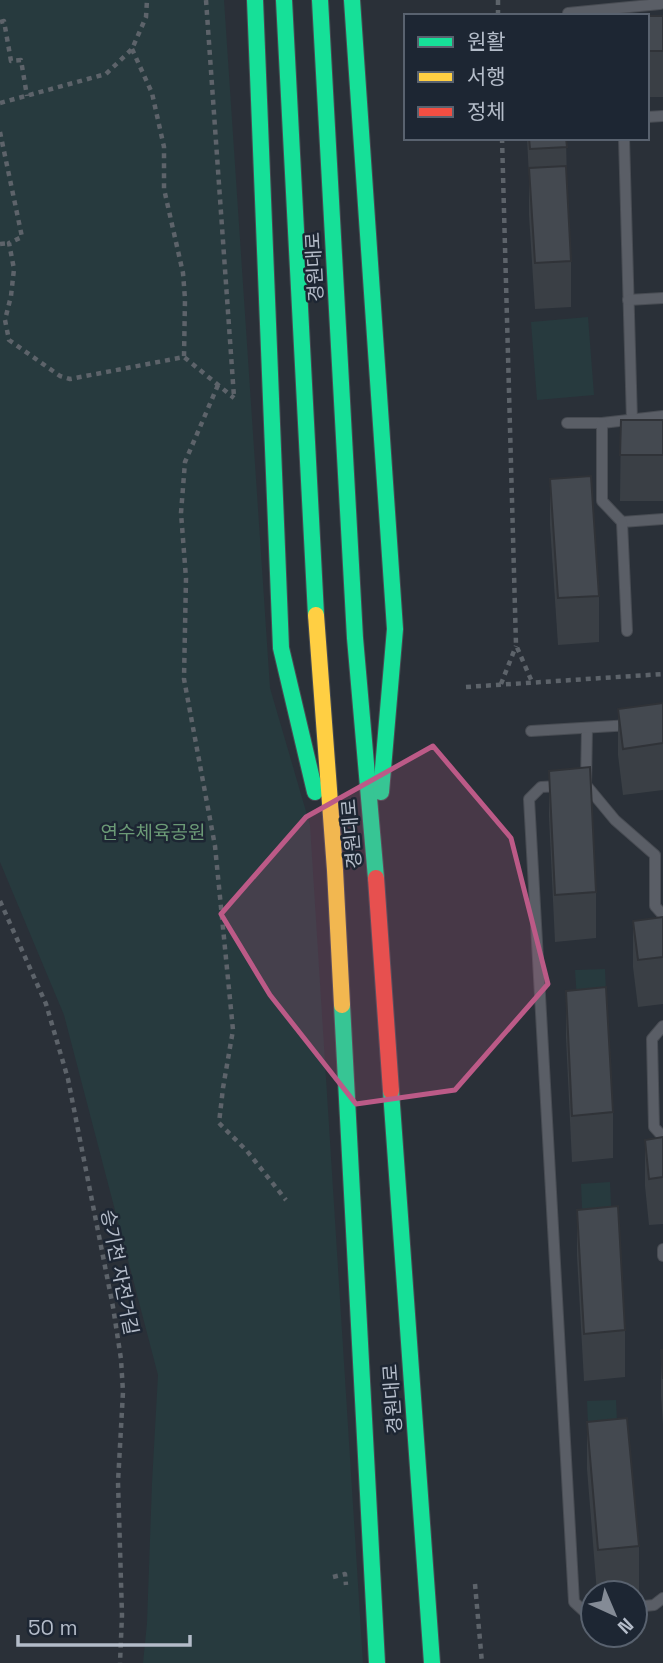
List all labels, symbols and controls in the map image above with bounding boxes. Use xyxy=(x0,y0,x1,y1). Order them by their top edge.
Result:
legend xyxy=(404,14,649,140)
text: 원활 xyxy=(467,28,506,55)
text: 서행 xyxy=(467,63,506,90)
text: 정체 xyxy=(467,98,506,125)
street label: 경원대로 xyxy=(300,231,329,303)
street label: 경원대로 xyxy=(336,798,367,870)
park label: 연수체육공원 xyxy=(101,820,205,845)
street label: 승기천 자전거길 xyxy=(95,1207,144,1337)
street label: 경원대로 xyxy=(378,1363,407,1435)
north arrow xyxy=(579,1579,649,1649)
scale bar xyxy=(18,1604,189,1648)
text: N xyxy=(612,1612,639,1639)
text: 50 m xyxy=(28,1614,78,1641)

